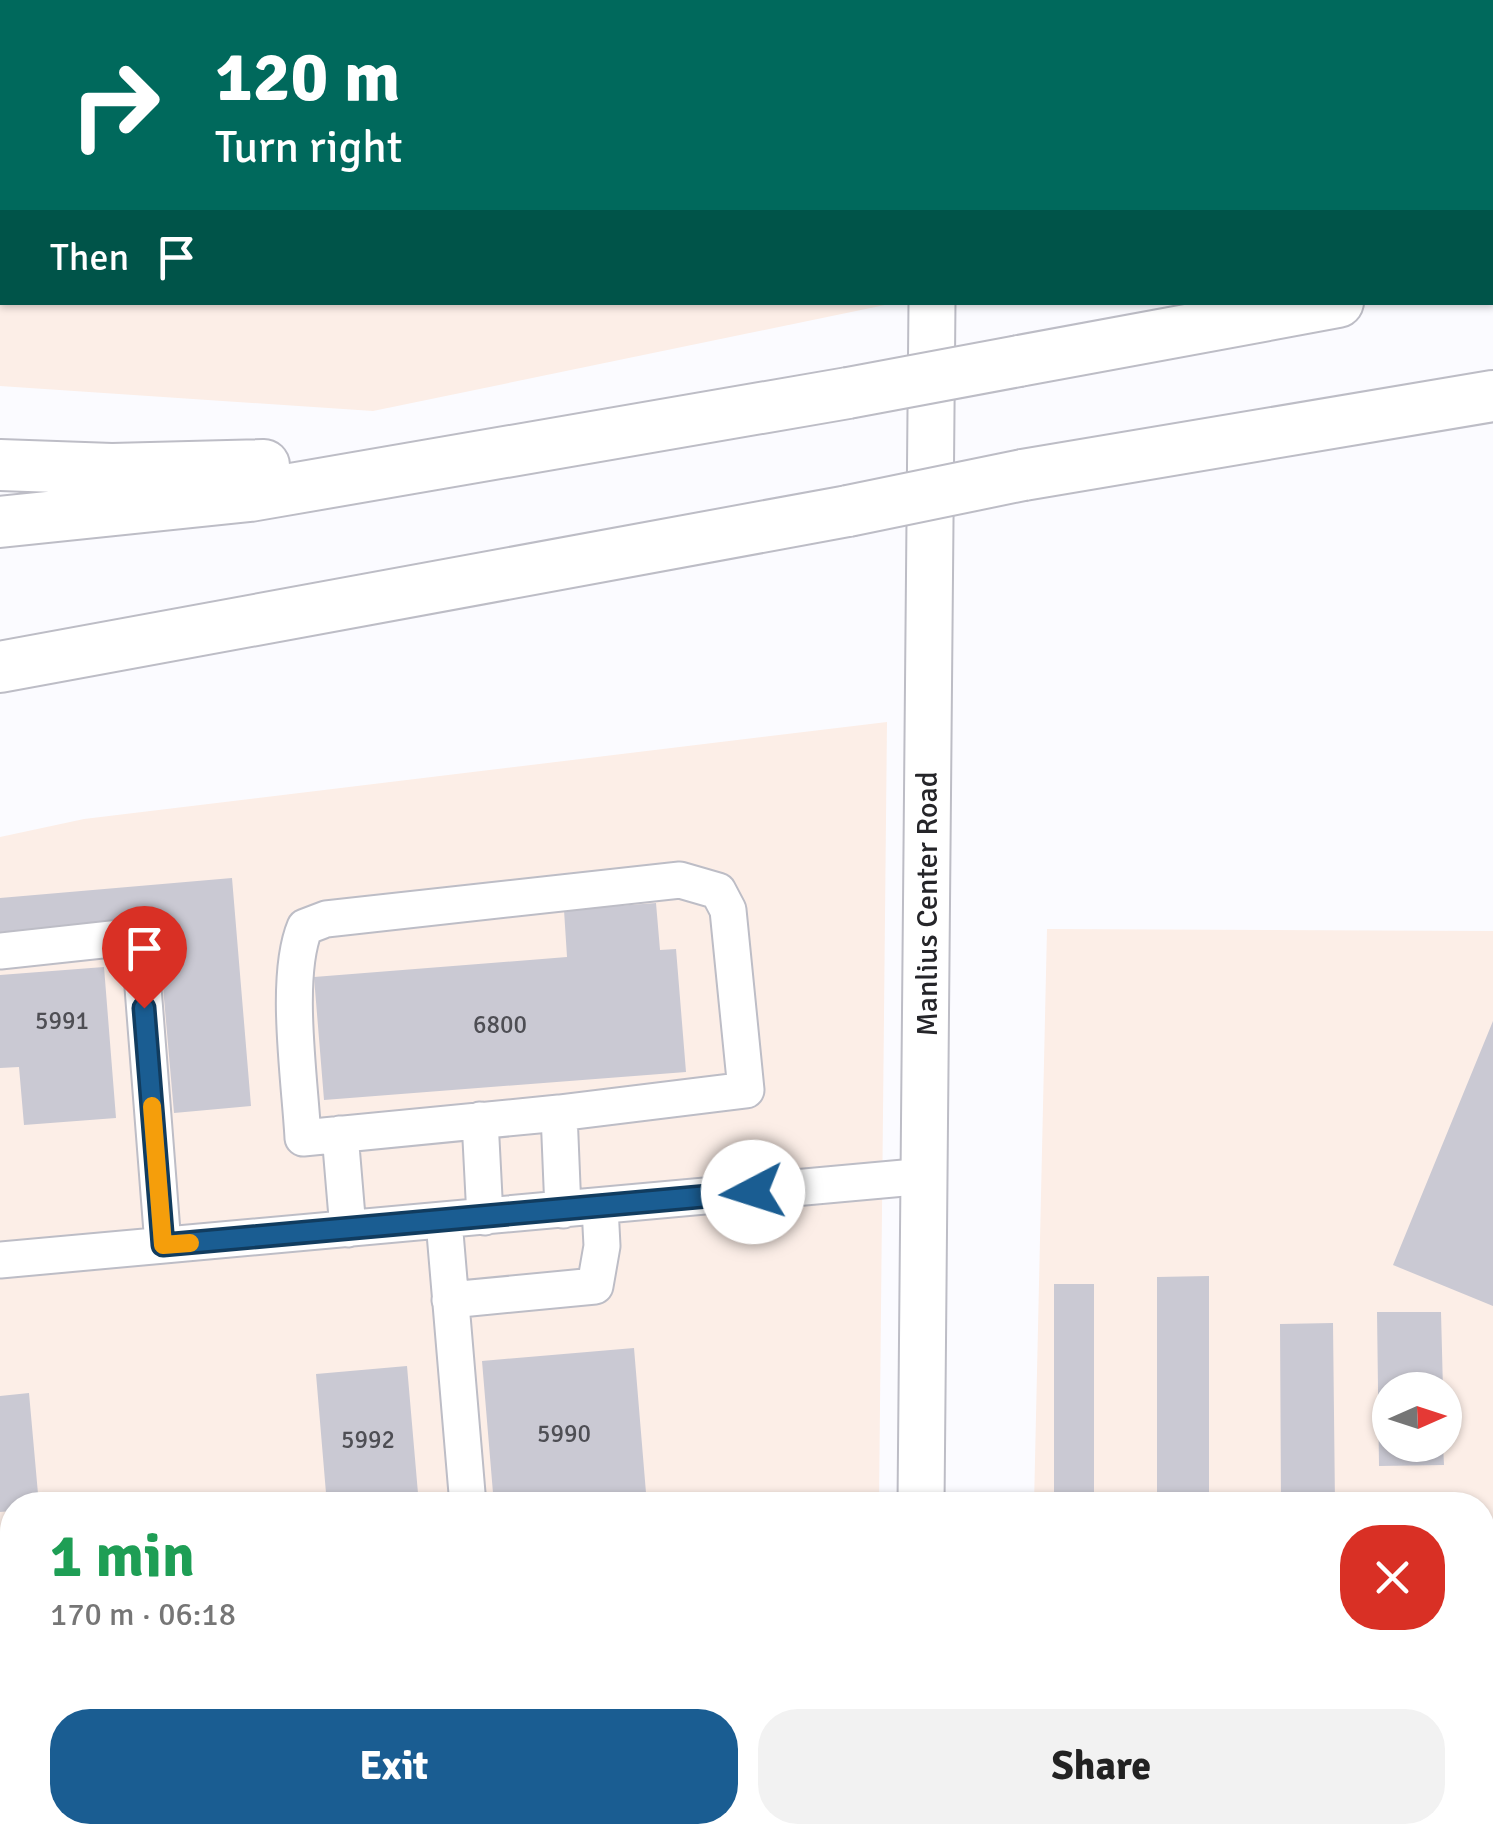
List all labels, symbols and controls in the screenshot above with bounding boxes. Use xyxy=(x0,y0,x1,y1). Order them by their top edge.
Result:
text: 120 m xyxy=(215,34,400,120)
icon: right xyxy=(50,40,180,170)
text: Turn right xyxy=(215,120,403,175)
icon: arrive xyxy=(149,230,204,285)
text: Then xyxy=(50,234,129,281)
street label: Manlius Center Road xyxy=(909,771,946,1037)
pin xyxy=(102,906,187,1009)
icon: arrive xyxy=(117,921,172,976)
house number: 5991 xyxy=(35,1005,89,1036)
house number: 6800 xyxy=(473,1009,527,1040)
position arrow xyxy=(701,1140,805,1244)
north arrow xyxy=(1372,1372,1462,1462)
map controls xyxy=(1372,1372,1462,1462)
house number: 5990 xyxy=(537,1418,591,1449)
house number: 5992 xyxy=(341,1424,395,1455)
text: 1 min xyxy=(50,1520,195,1594)
button: close xyxy=(1340,1525,1445,1630)
text: 170 m · 06:18 xyxy=(50,1595,236,1634)
button: Exit xyxy=(50,1709,738,1824)
button: Share xyxy=(758,1709,1445,1824)

